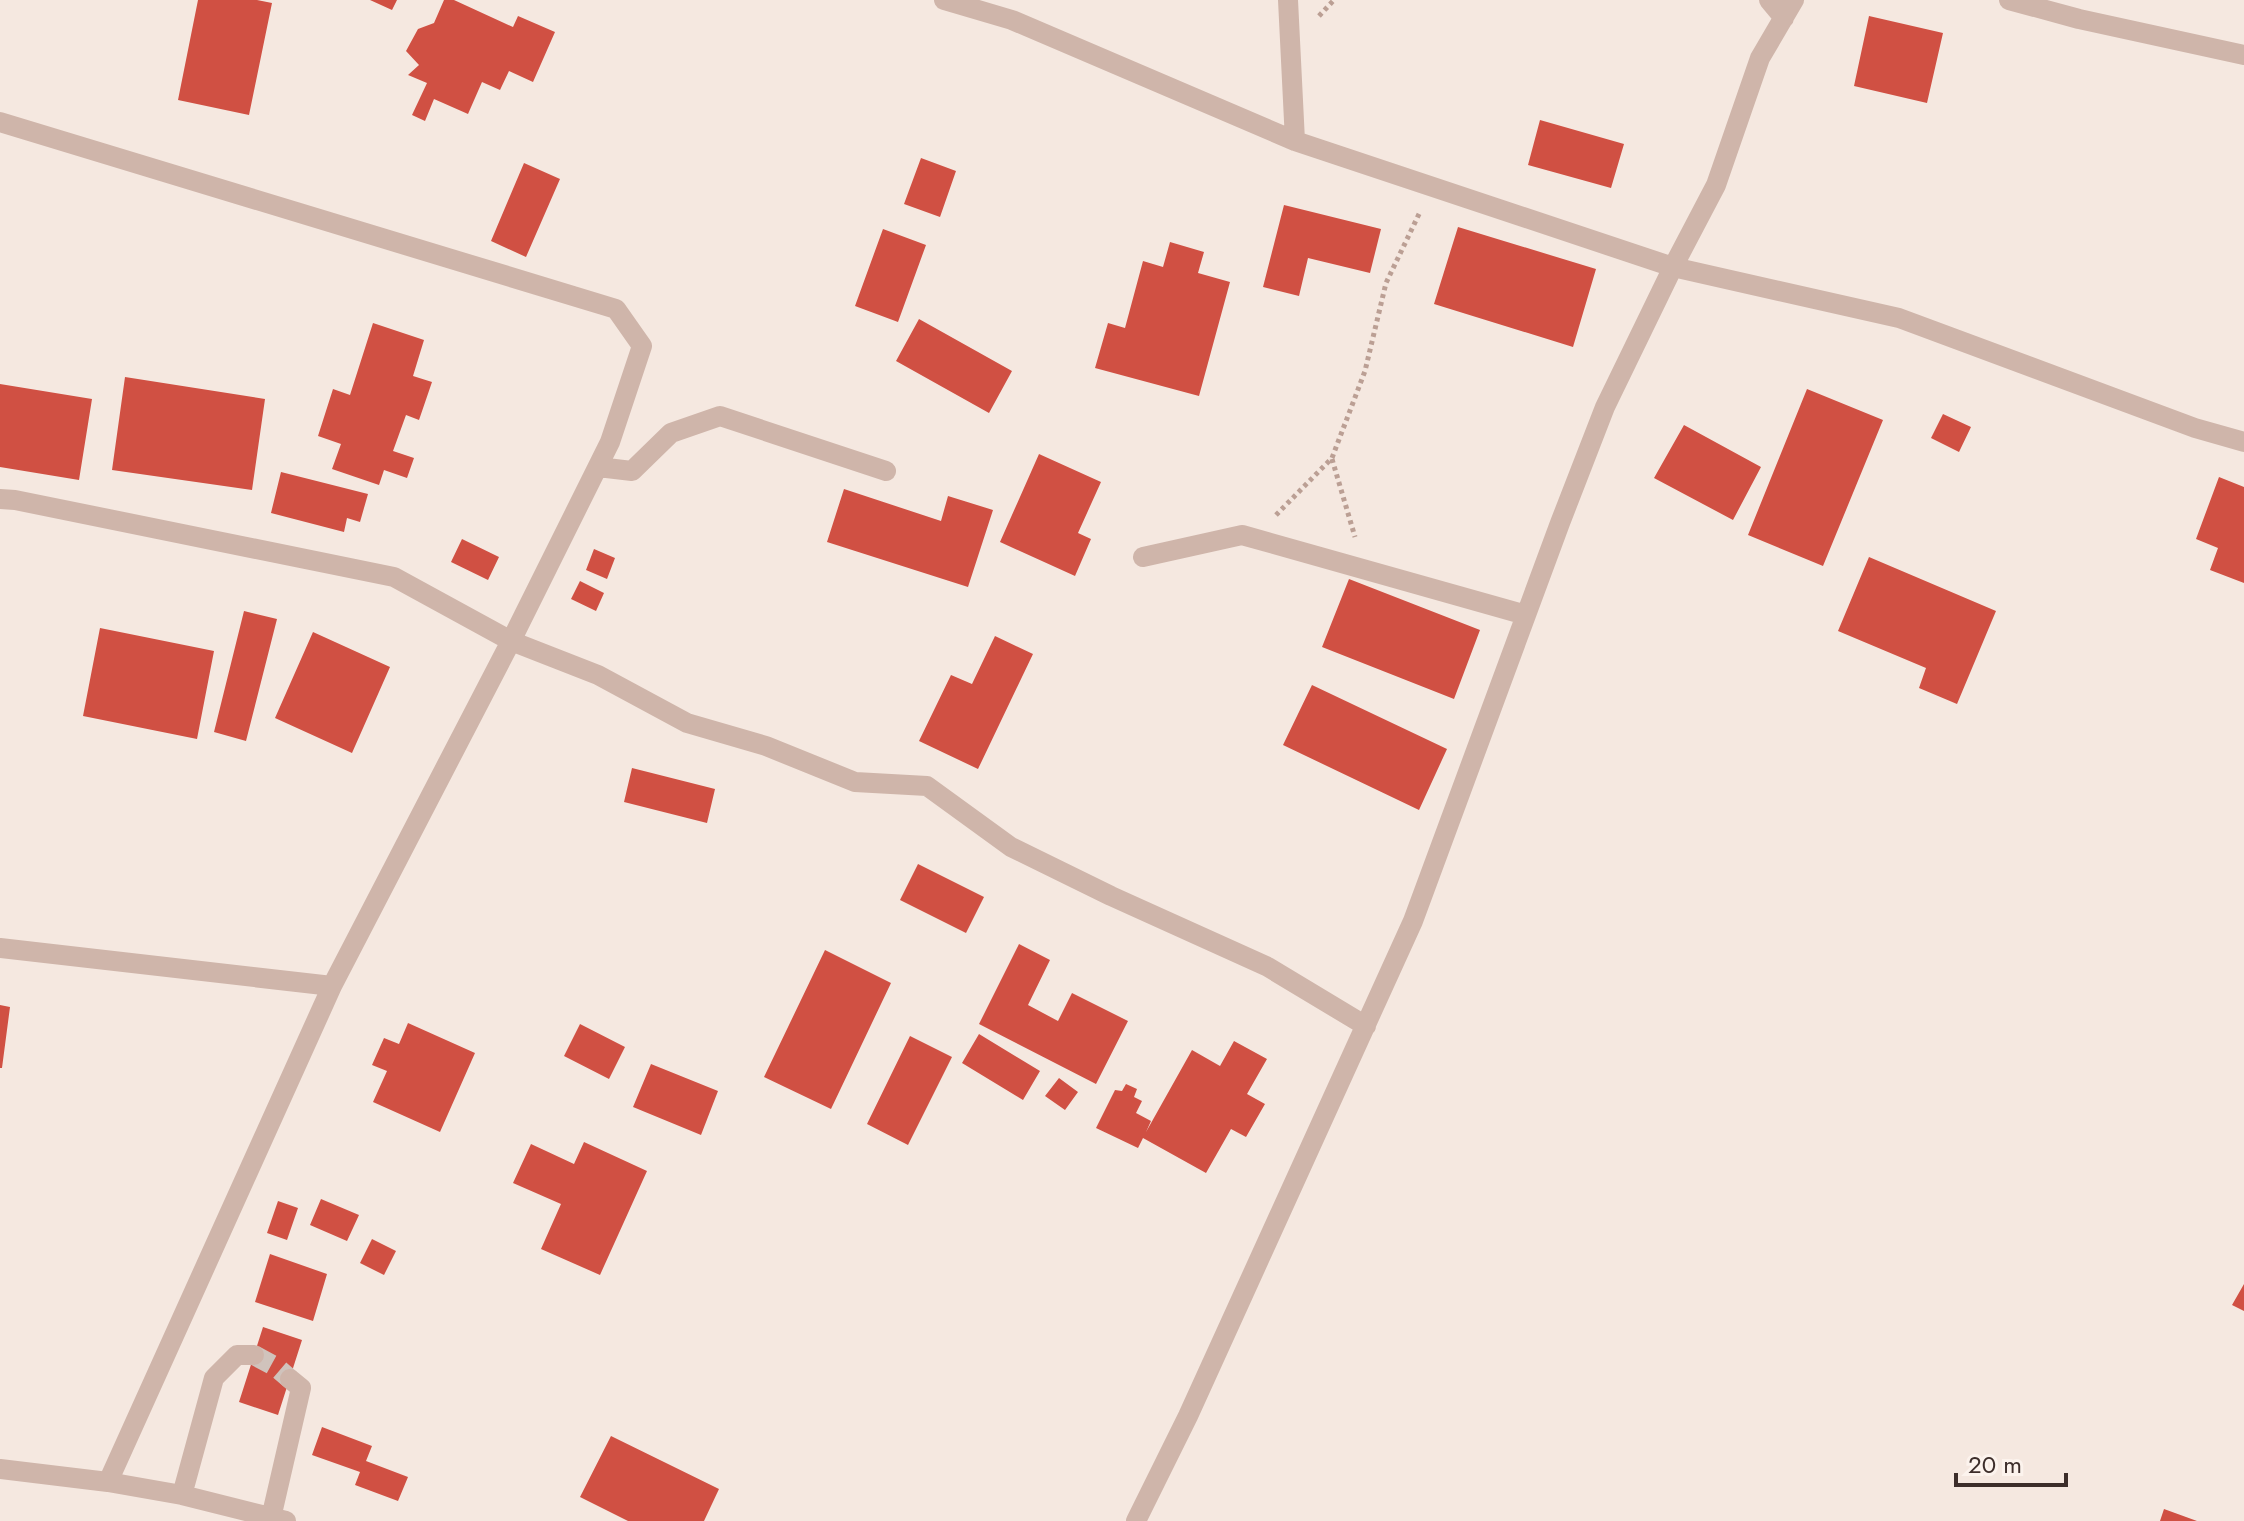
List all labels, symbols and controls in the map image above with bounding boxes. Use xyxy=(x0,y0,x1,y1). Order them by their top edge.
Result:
scale bar xyxy=(1956,1437,2066,1487)
text: 20 m xyxy=(1968,1447,2022,1482)

